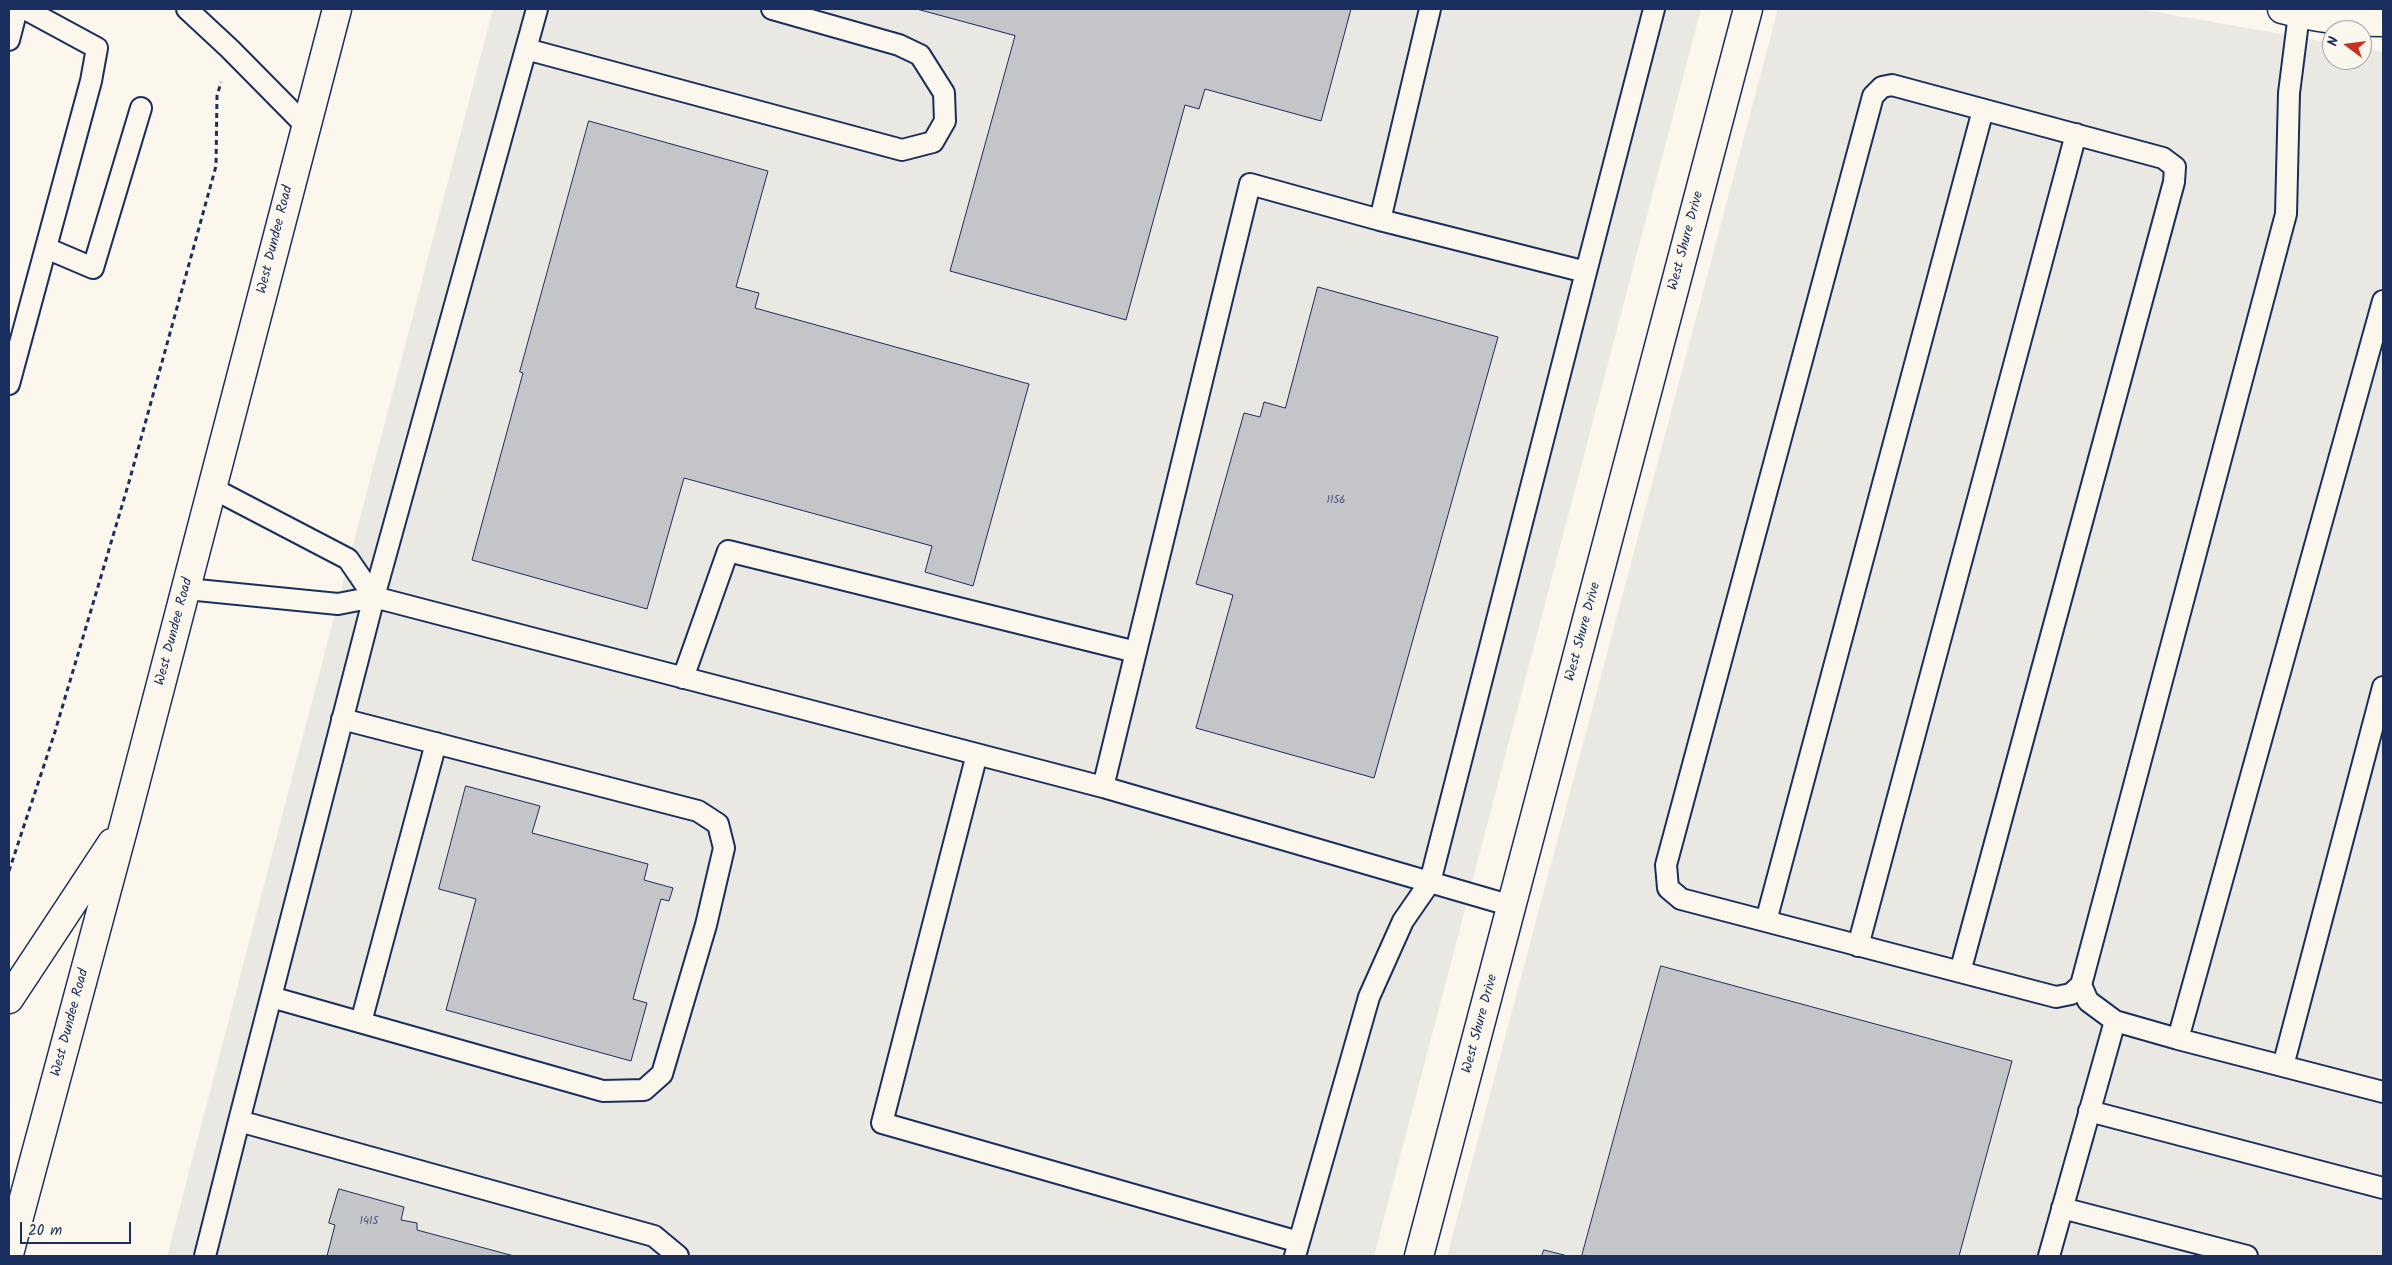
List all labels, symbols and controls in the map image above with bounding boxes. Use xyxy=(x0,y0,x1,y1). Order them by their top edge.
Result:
north arrow xyxy=(2322,20,2372,70)
text: N xyxy=(2322,34,2345,48)
street label: West Dundee Road xyxy=(254,184,298,296)
street label: West Shure Drive xyxy=(1666,190,1708,292)
house number: 1156 xyxy=(1327,494,1345,508)
street label: West Dundee Road xyxy=(153,576,197,688)
street label: West Shure Drive xyxy=(1563,581,1605,683)
street label: West Dundee Road xyxy=(49,967,93,1079)
street label: West Shure Drive xyxy=(1460,973,1502,1075)
scale bar xyxy=(22,1212,134,1244)
house number: 1415 xyxy=(360,1215,378,1229)
text: 20 m xyxy=(28,1219,62,1243)

